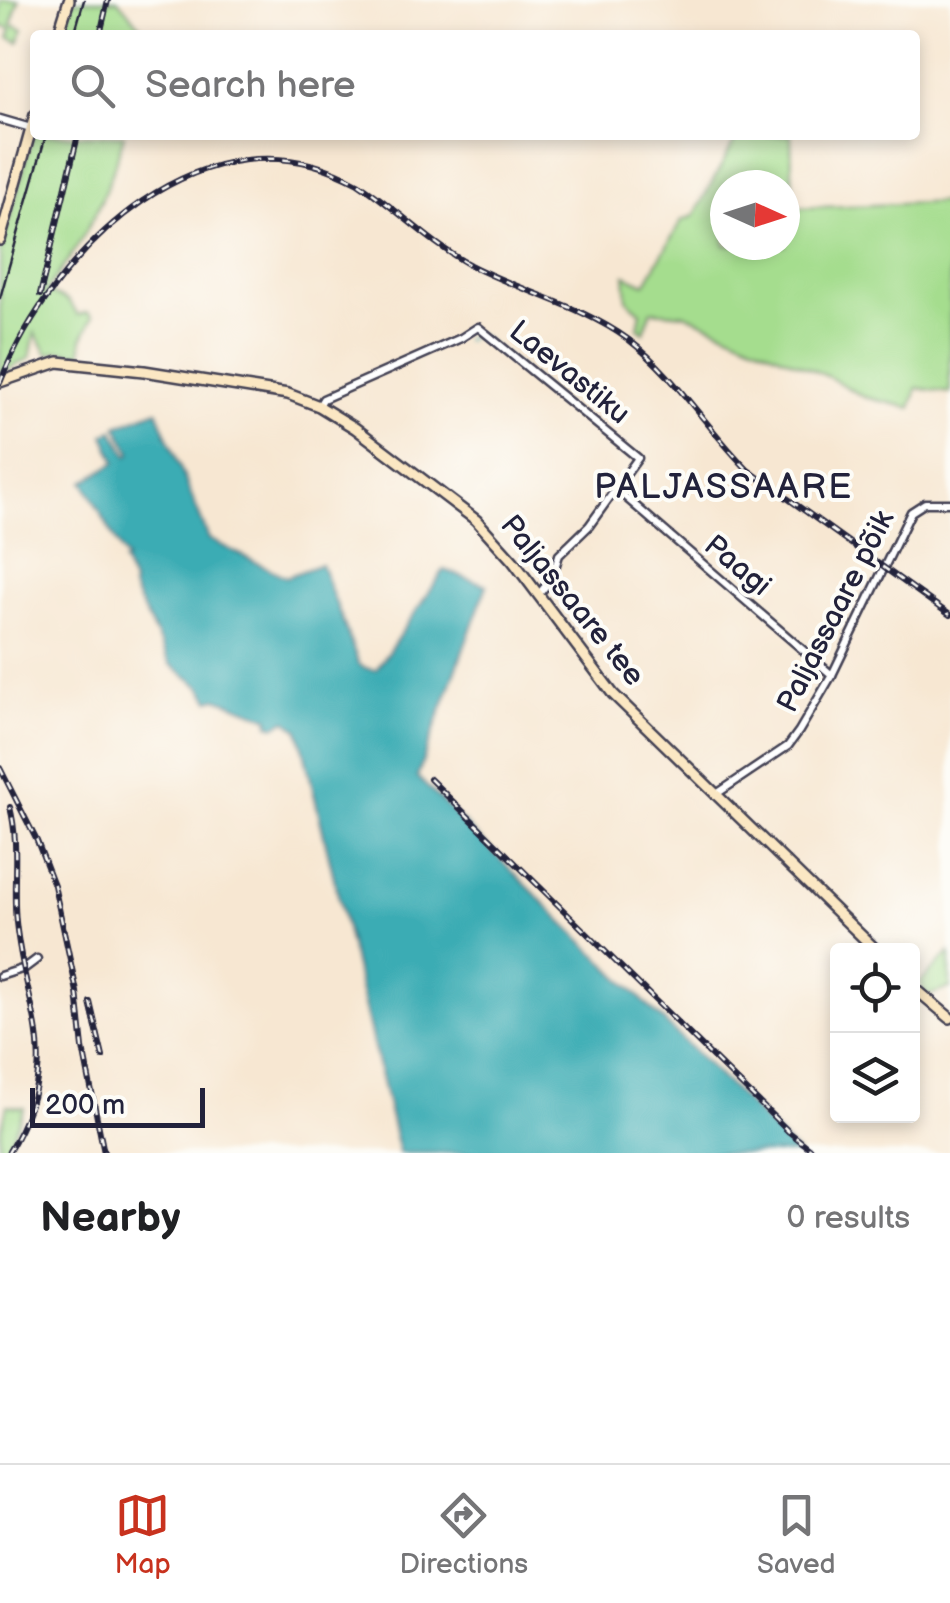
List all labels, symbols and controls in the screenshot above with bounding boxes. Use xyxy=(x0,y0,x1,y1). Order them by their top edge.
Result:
search box xyxy=(30,30,920,140)
icon: search xyxy=(65,58,120,113)
text: Search here xyxy=(145,63,356,108)
north arrow xyxy=(710,170,800,260)
street label: Laevastiku xyxy=(502,313,637,432)
district label: PALJASSAARE xyxy=(594,466,854,509)
street label: Paljassaare põik xyxy=(770,504,902,718)
street label: Paljassaare tee xyxy=(492,508,652,693)
street label: Paagi xyxy=(697,528,778,604)
map controls xyxy=(830,943,920,1123)
button: locate xyxy=(830,943,920,1033)
button: layers xyxy=(830,1033,920,1123)
scale bar xyxy=(30,1083,205,1128)
text: 200 m xyxy=(45,1089,125,1122)
text: Nearby xyxy=(40,1193,180,1244)
text: 0 results xyxy=(787,1199,910,1238)
tab: Map xyxy=(114,1488,171,1581)
tab: Directions xyxy=(399,1488,528,1581)
tab: Saved xyxy=(757,1488,836,1581)

